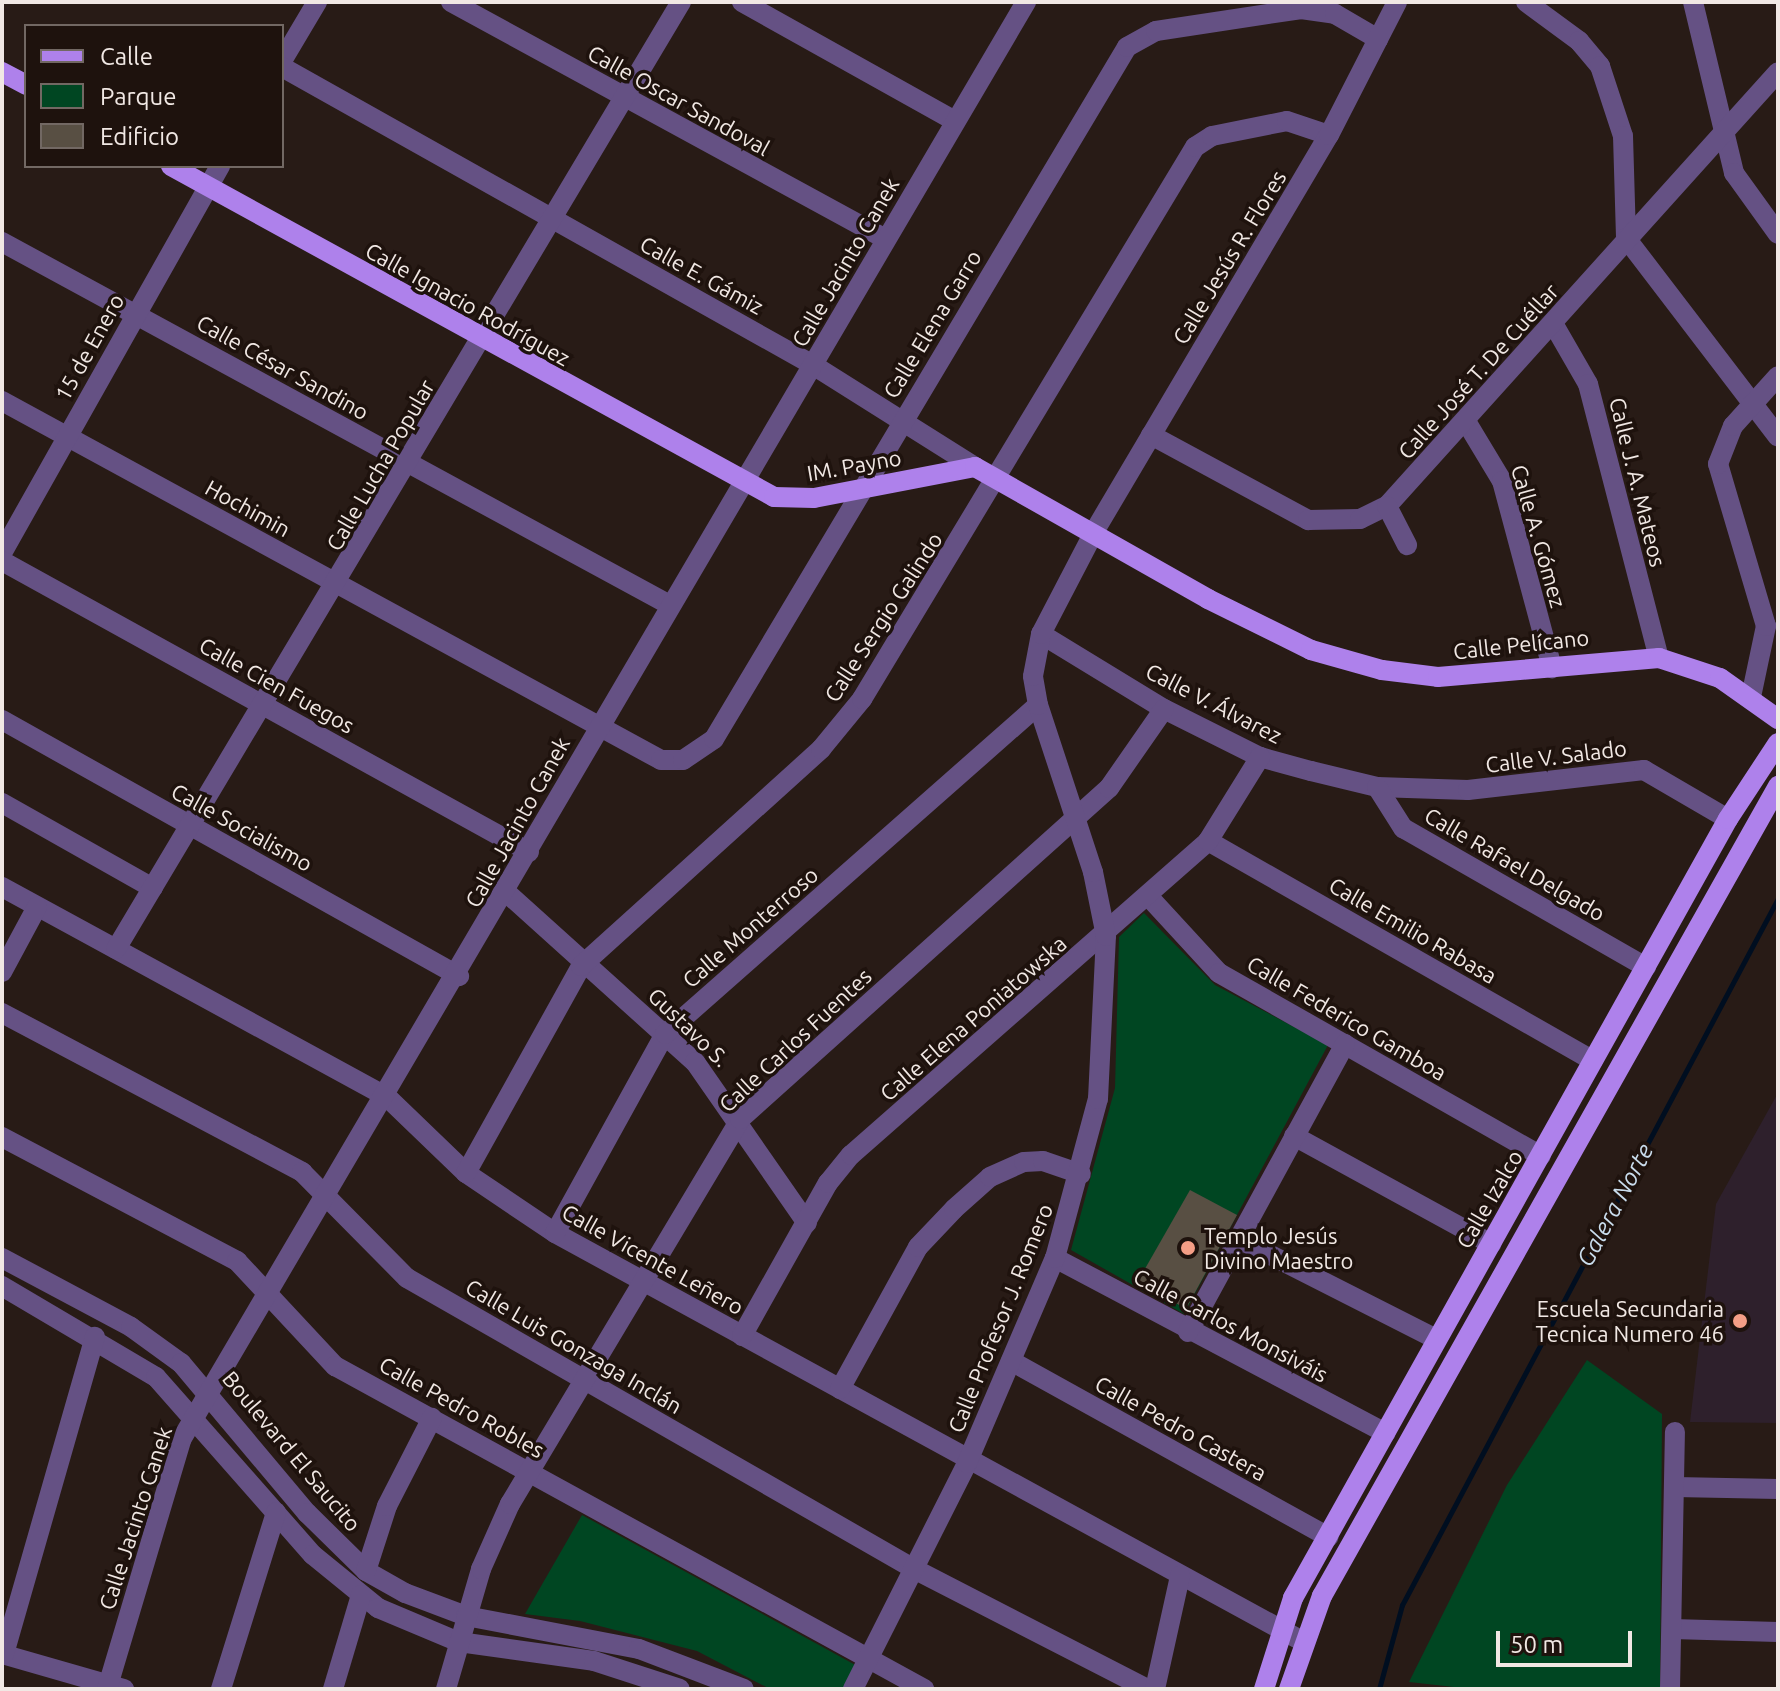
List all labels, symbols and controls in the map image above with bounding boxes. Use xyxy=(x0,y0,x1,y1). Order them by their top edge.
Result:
legend xyxy=(24,24,284,168)
street label: Calle Oscar Sandoval xyxy=(583,39,775,161)
text: Calle xyxy=(100,43,153,70)
text: Parque xyxy=(100,83,177,110)
text: Edificio xyxy=(100,123,179,150)
street label: Calle Jesús R. Flores xyxy=(1167,165,1291,349)
street label: Calle Jacinto Canek xyxy=(786,173,904,351)
street label: Calle E. Gámiz xyxy=(636,230,768,320)
street label: Calle Ignacio Rodríguez xyxy=(361,237,575,371)
street label: Calle Elena Garro xyxy=(877,245,987,403)
street label: Calle José T. De Cuéllar xyxy=(1392,278,1564,464)
street label: 15 de Enero xyxy=(49,289,129,405)
street label: Calle César Sandino xyxy=(192,309,374,425)
street label: Calle Lucha Popular xyxy=(320,375,440,555)
street label: Calle J. A. Mateos xyxy=(1604,395,1672,569)
street label: IM. Payno xyxy=(805,444,903,486)
street label: Calle A. Gómez xyxy=(1506,461,1572,611)
street label: Hochimin xyxy=(201,474,295,542)
street label: Calle Sergio Galindo xyxy=(818,527,948,707)
street label: Calle Pelícano xyxy=(1452,624,1590,664)
street label: Calle Cien Fuegos xyxy=(195,631,359,739)
street label: Calle V. Álvarez xyxy=(1142,657,1286,749)
street label: Calle Jacinto Canek xyxy=(459,732,575,912)
street label: Calle V. Salado xyxy=(1484,734,1628,778)
street label: Calle Socialismo xyxy=(167,777,317,877)
street label: Calle Rafael Delgado xyxy=(1420,802,1610,926)
street label: Calle Monterroso xyxy=(677,861,823,993)
street label: Calle Emilio Rabasa xyxy=(1324,871,1502,989)
street label: Calle Elena Poniatowska xyxy=(874,930,1072,1106)
street label: Calle Federico Gamboa xyxy=(1243,950,1451,1086)
street label: Calle Carlos Fuentes xyxy=(713,963,877,1117)
street label: Gustavo S. xyxy=(643,982,735,1072)
water label: Galera Norte xyxy=(1571,1139,1659,1271)
street label: Calle Izalco xyxy=(1450,1145,1528,1253)
street label: Calle Vicente Leñero xyxy=(558,1198,748,1320)
street label: Calle Profesor J. Romero xyxy=(942,1200,1058,1436)
place label: Templo Jesús Divino Maestro xyxy=(1204,1222,1353,1274)
marker: Templo Jesús Divino Maestro xyxy=(1179,1239,1197,1257)
street label: Calle Carlos Monsiváis xyxy=(1129,1263,1333,1387)
street label: Calle Luis Gonzaga Inclán xyxy=(461,1273,687,1419)
place label: Escuela Secundaria Tecnica Numero 46 xyxy=(1536,1295,1724,1346)
marker: Escuela Secundaria Tecnica Numero 46 xyxy=(1731,1312,1749,1330)
street label: Calle Pedro Robles xyxy=(375,1351,549,1463)
street label: Boulevard El Saucito xyxy=(217,1365,367,1537)
street label: Calle Pedro Castera xyxy=(1091,1370,1271,1486)
street label: Calle Jacinto Canek xyxy=(93,1423,177,1613)
scale bar xyxy=(1500,1615,1636,1665)
text: 50 m xyxy=(1510,1631,1563,1658)

